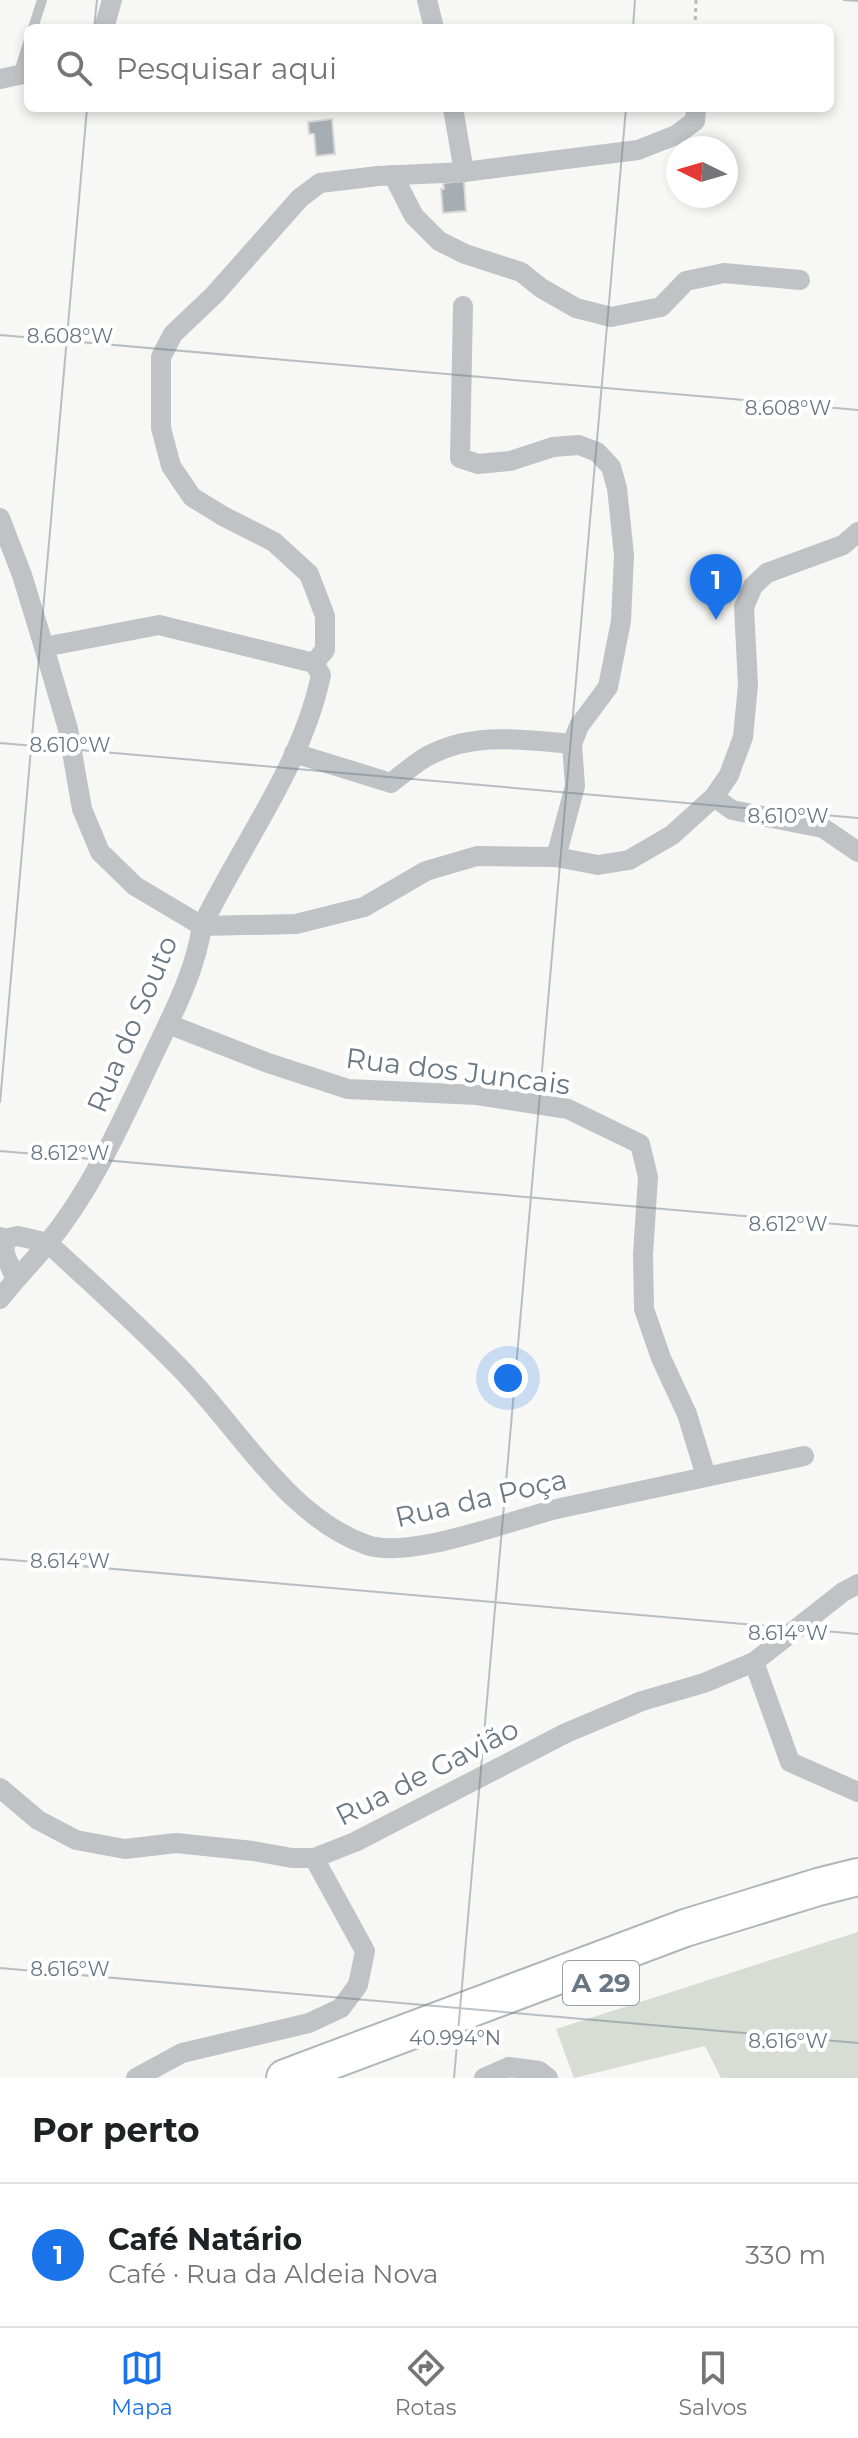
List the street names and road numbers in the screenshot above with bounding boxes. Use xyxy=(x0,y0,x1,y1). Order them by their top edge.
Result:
street label: Rua do Souto xyxy=(79,930,185,1118)
street label: Rua dos Juncais xyxy=(344,1040,572,1102)
street label: Rua da Poça xyxy=(392,1462,570,1534)
street label: Rua de Gavião xyxy=(330,1711,524,1833)
road number: A 29 xyxy=(563,1961,639,2005)

